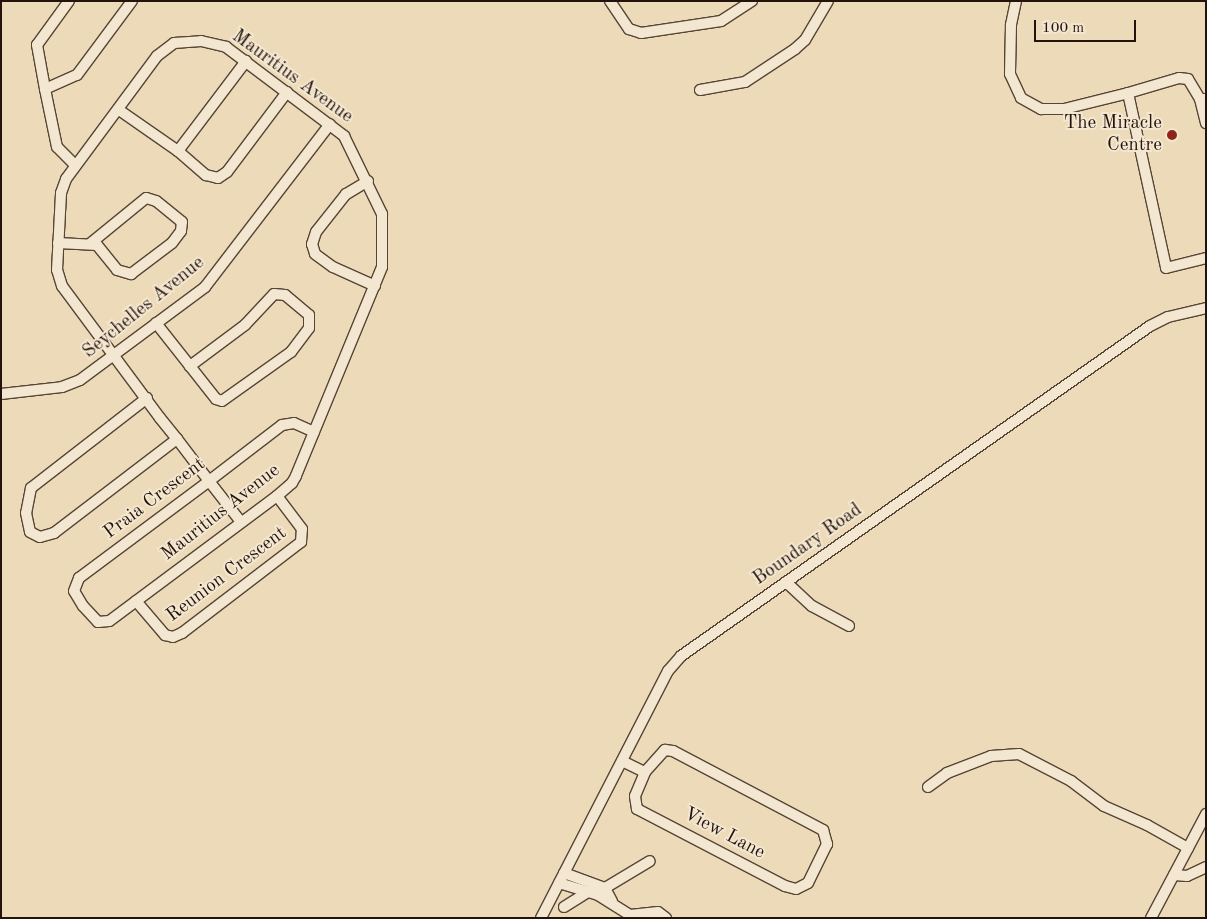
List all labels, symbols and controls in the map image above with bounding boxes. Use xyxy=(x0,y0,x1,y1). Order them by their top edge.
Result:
scale bar xyxy=(1037,10,1140,42)
text: 100 m xyxy=(1042,21,1084,36)
street label: Mauritius Avenue xyxy=(227,25,357,129)
place label: The Miracle Centre xyxy=(1064,113,1162,157)
marker: The Miracle Centre xyxy=(1166,129,1178,141)
street label: Seychelles Avenue xyxy=(79,252,209,364)
street label: Praia Crescent xyxy=(100,453,210,545)
street label: Mauritius Avenue xyxy=(157,460,285,566)
street label: Boundary Road xyxy=(749,499,867,591)
street label: Reunion Crescent xyxy=(163,522,291,628)
street label: View Lane xyxy=(679,803,769,865)

